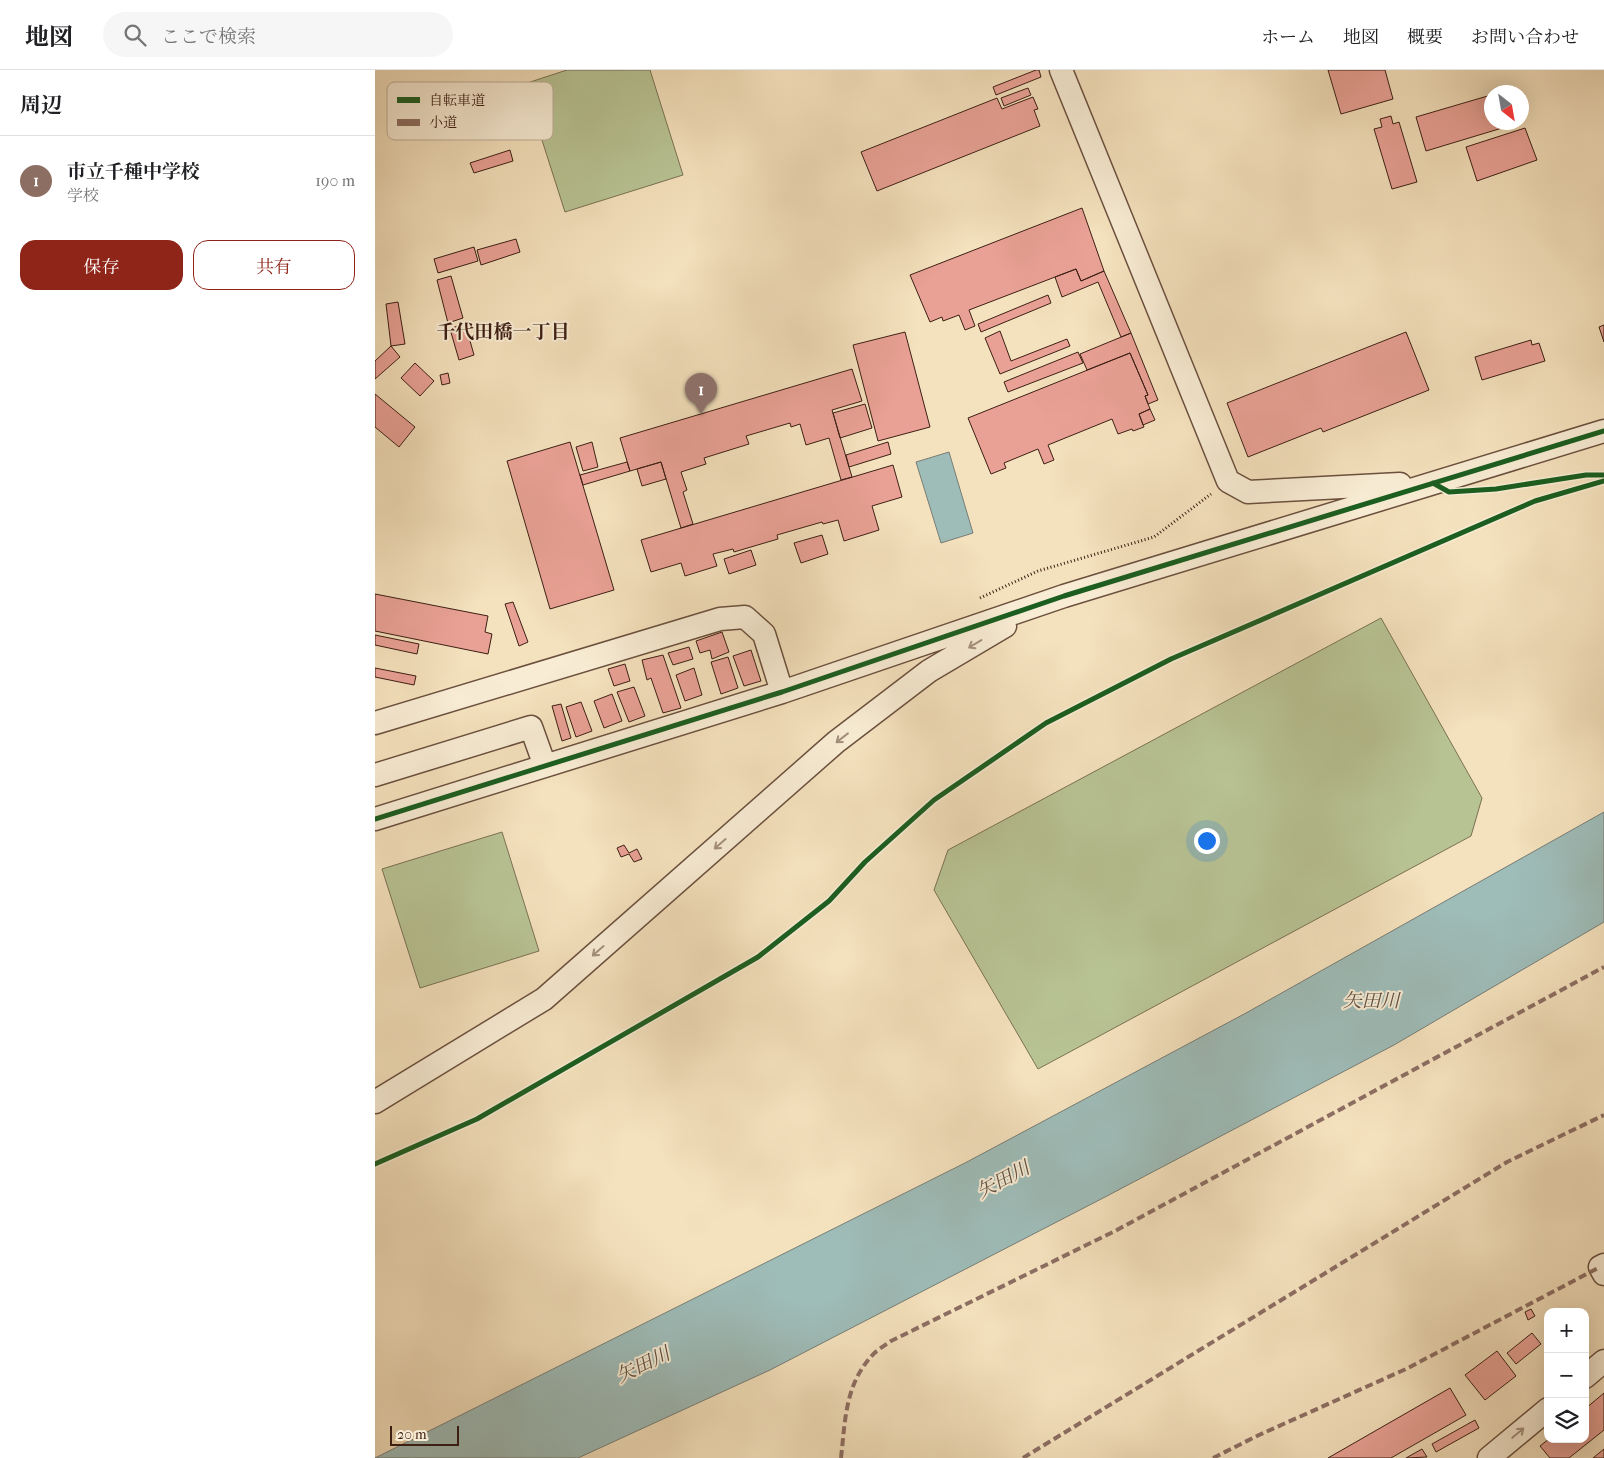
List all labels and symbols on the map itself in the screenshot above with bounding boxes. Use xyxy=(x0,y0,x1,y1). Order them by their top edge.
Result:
legend xyxy=(387,82,553,140)
north arrow xyxy=(1484,85,1529,130)
text: 自転車道 xyxy=(429,92,485,109)
text: 小道 xyxy=(429,114,457,131)
district label: 千代田橋一丁目 xyxy=(436,321,570,343)
pin: 1 xyxy=(685,373,717,414)
one-way arrow xyxy=(968,639,982,649)
one-way arrow xyxy=(836,732,849,743)
your location xyxy=(1194,828,1220,854)
one-way arrow xyxy=(713,838,726,850)
one-way arrow xyxy=(591,946,604,957)
water label: 矢田川 xyxy=(1342,990,1401,1012)
water label: 矢田川 xyxy=(973,1156,1035,1203)
water label: 矢田川 xyxy=(613,1342,675,1387)
scale bar xyxy=(390,1423,459,1446)
one-way arrow xyxy=(1512,1428,1525,1439)

